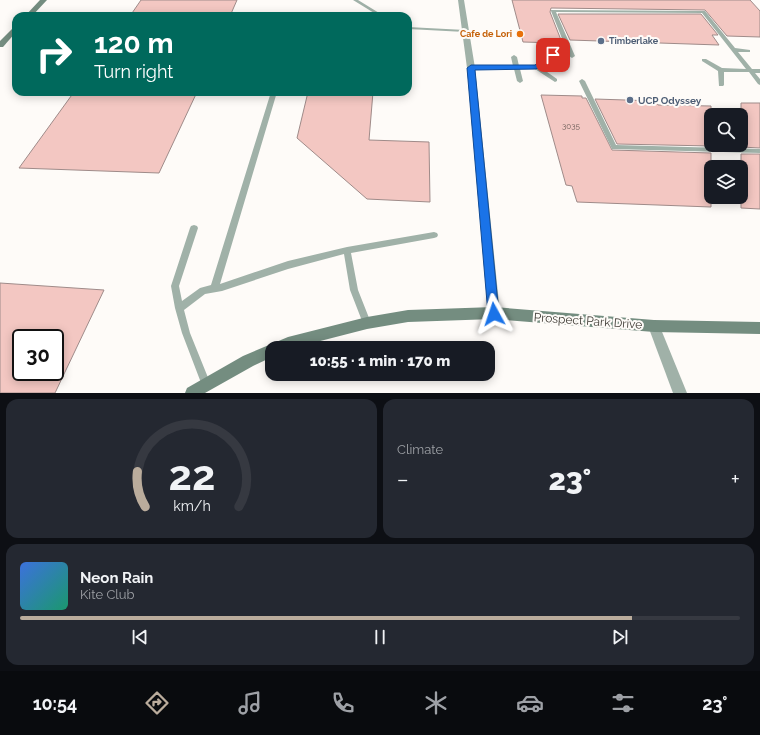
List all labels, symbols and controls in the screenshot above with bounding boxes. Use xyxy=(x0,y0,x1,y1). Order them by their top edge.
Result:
text: 120 m xyxy=(94,27,174,60)
icon: right xyxy=(28,28,80,80)
place label: Cafe de Lori xyxy=(460,29,512,39)
marker: Cafe de Lori xyxy=(515,29,525,39)
marker: Timberlake xyxy=(596,36,606,46)
place label: Timberlake xyxy=(609,36,659,46)
pin xyxy=(536,38,570,72)
icon: arrive xyxy=(542,44,564,66)
text: Turn right xyxy=(94,61,173,82)
marker: UCP Odyssey xyxy=(625,95,635,105)
place label: UCP Odyssey xyxy=(638,95,702,106)
map controls xyxy=(704,108,748,204)
button: search xyxy=(704,108,748,152)
house number: 3035 xyxy=(562,121,581,131)
button: layers xyxy=(704,160,748,204)
position arrow xyxy=(473,293,515,335)
street label: Prospect Park Drive xyxy=(533,310,643,332)
speed limit sign: 30 xyxy=(12,329,64,381)
text: 10:55 · 1 min · 170 m xyxy=(310,352,450,370)
text: Climate xyxy=(397,442,443,457)
text: 22 xyxy=(168,450,215,499)
text: 23° xyxy=(548,462,591,497)
text: − xyxy=(397,466,409,492)
text: + xyxy=(731,466,740,492)
text: km/h xyxy=(173,497,210,513)
text: Neon Rain xyxy=(80,569,153,587)
text: Kite Club xyxy=(80,587,135,602)
icon: previous xyxy=(129,626,151,648)
icon: pause xyxy=(369,626,391,648)
icon: next xyxy=(609,626,631,648)
icon: directions xyxy=(143,689,171,717)
icon: music xyxy=(236,689,264,717)
icon: phone xyxy=(329,689,357,717)
icon: climate xyxy=(422,689,450,717)
icon: car xyxy=(516,689,544,717)
icon: filters xyxy=(609,689,637,717)
text: 10:54 xyxy=(33,693,77,714)
text: 23° xyxy=(702,693,727,714)

